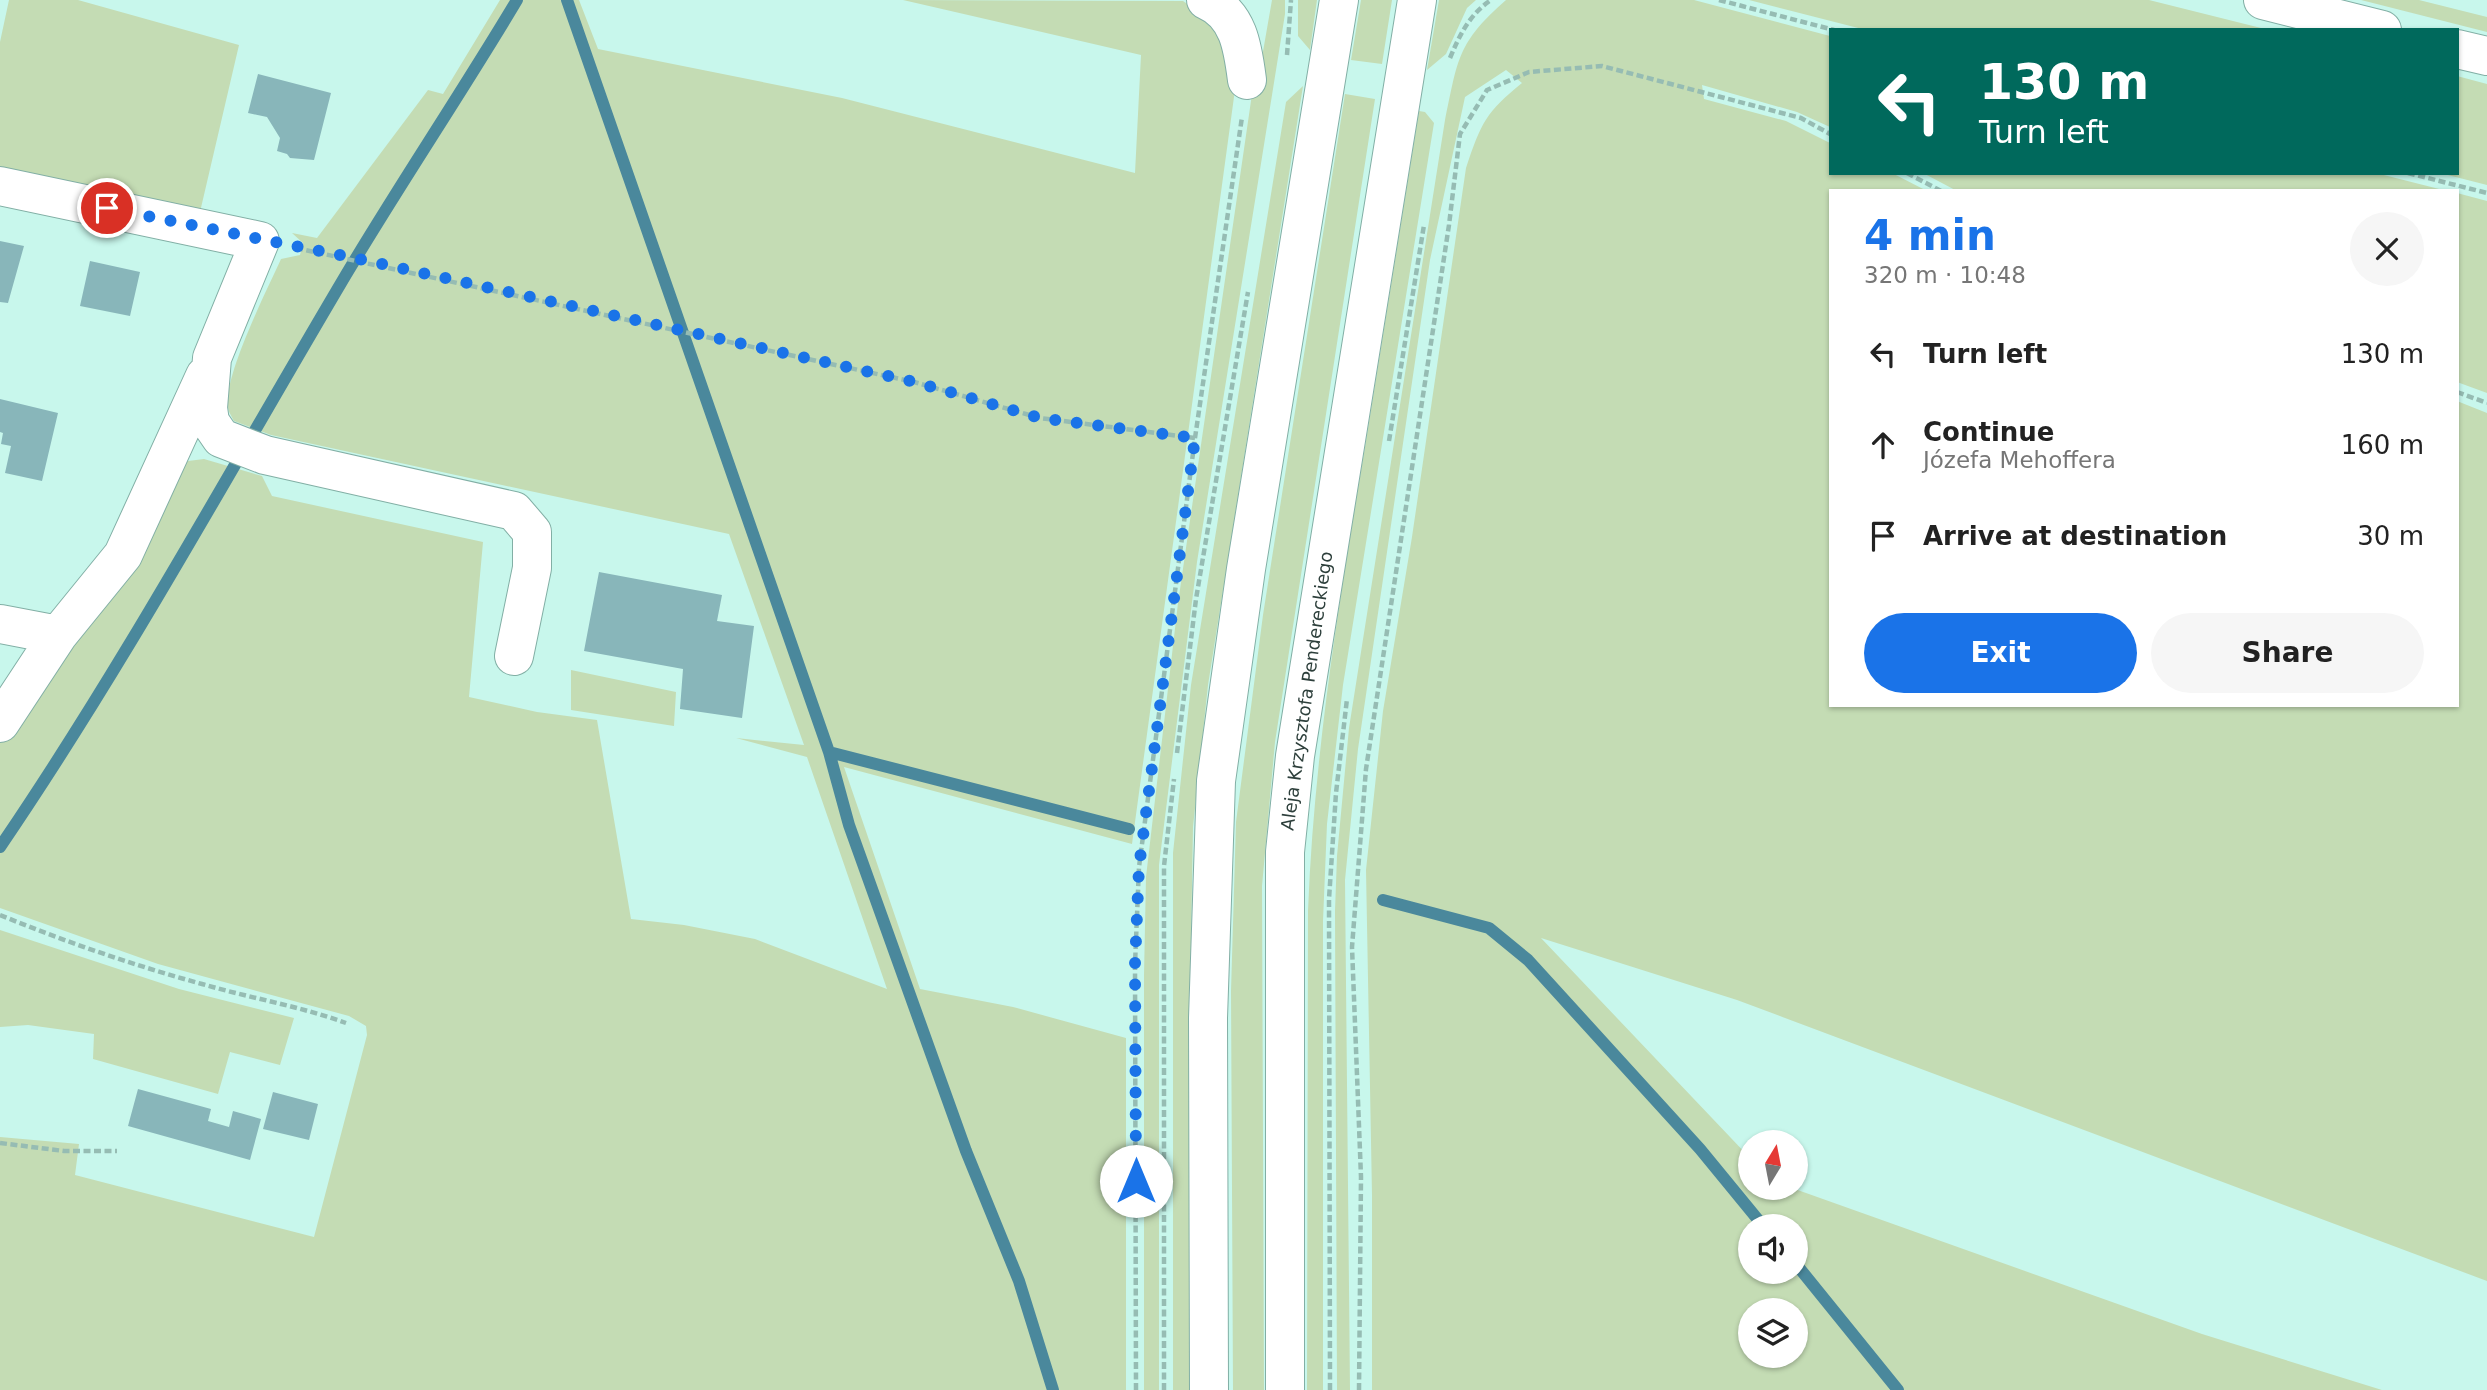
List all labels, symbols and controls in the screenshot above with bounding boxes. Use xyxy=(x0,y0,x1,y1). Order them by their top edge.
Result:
text: 130 m xyxy=(1979,54,2149,111)
icon: left xyxy=(1864,56,1955,147)
text: Turn left xyxy=(1979,113,2109,151)
pin xyxy=(77,178,137,238)
icon: arrive xyxy=(88,189,126,227)
text: 4 min xyxy=(1864,211,1996,260)
button: close xyxy=(2350,212,2424,286)
text: 320 m · 10:48 xyxy=(1864,262,2026,288)
icon: left xyxy=(1864,335,1902,373)
text: Turn left xyxy=(1923,339,2047,369)
text: 130 m xyxy=(2341,339,2424,369)
text: Continue xyxy=(1923,417,2054,447)
icon: ahead xyxy=(1864,426,1902,464)
text: 160 m xyxy=(2341,430,2424,460)
text: Józefa Mehoffera xyxy=(1923,447,2116,473)
icon: arrive xyxy=(1864,517,1902,555)
text: Arrive at destination xyxy=(1923,521,2227,551)
text: 30 m xyxy=(2357,521,2424,551)
street label: Aleja Krzysztofa Pendereckiego xyxy=(1277,550,1336,832)
button: Exit xyxy=(1864,613,2137,693)
button: Share xyxy=(2151,613,2424,693)
north arrow xyxy=(1738,1130,1808,1200)
map controls xyxy=(1738,1130,1808,1368)
position arrow xyxy=(1099,1144,1173,1218)
button: sound xyxy=(1738,1214,1808,1284)
button: layers xyxy=(1738,1298,1808,1368)

